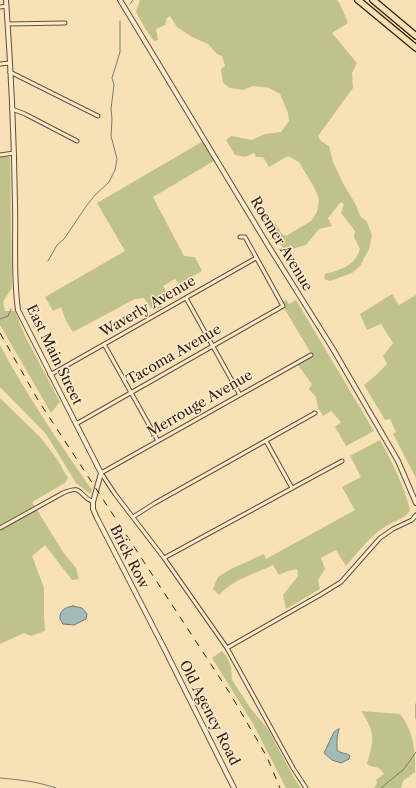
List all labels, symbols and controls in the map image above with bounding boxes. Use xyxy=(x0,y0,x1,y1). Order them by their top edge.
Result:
street label: Roemer Avenue xyxy=(246,194,316,294)
street label: Waverly Avenue xyxy=(97,273,199,341)
street label: East Main Street xyxy=(22,302,86,408)
street label: Tacoma Avenue xyxy=(124,321,224,389)
street label: Merrouge Avenue xyxy=(144,367,256,441)
street label: Brick Row xyxy=(106,522,152,592)
street label: Old Agency Road xyxy=(175,658,243,768)

